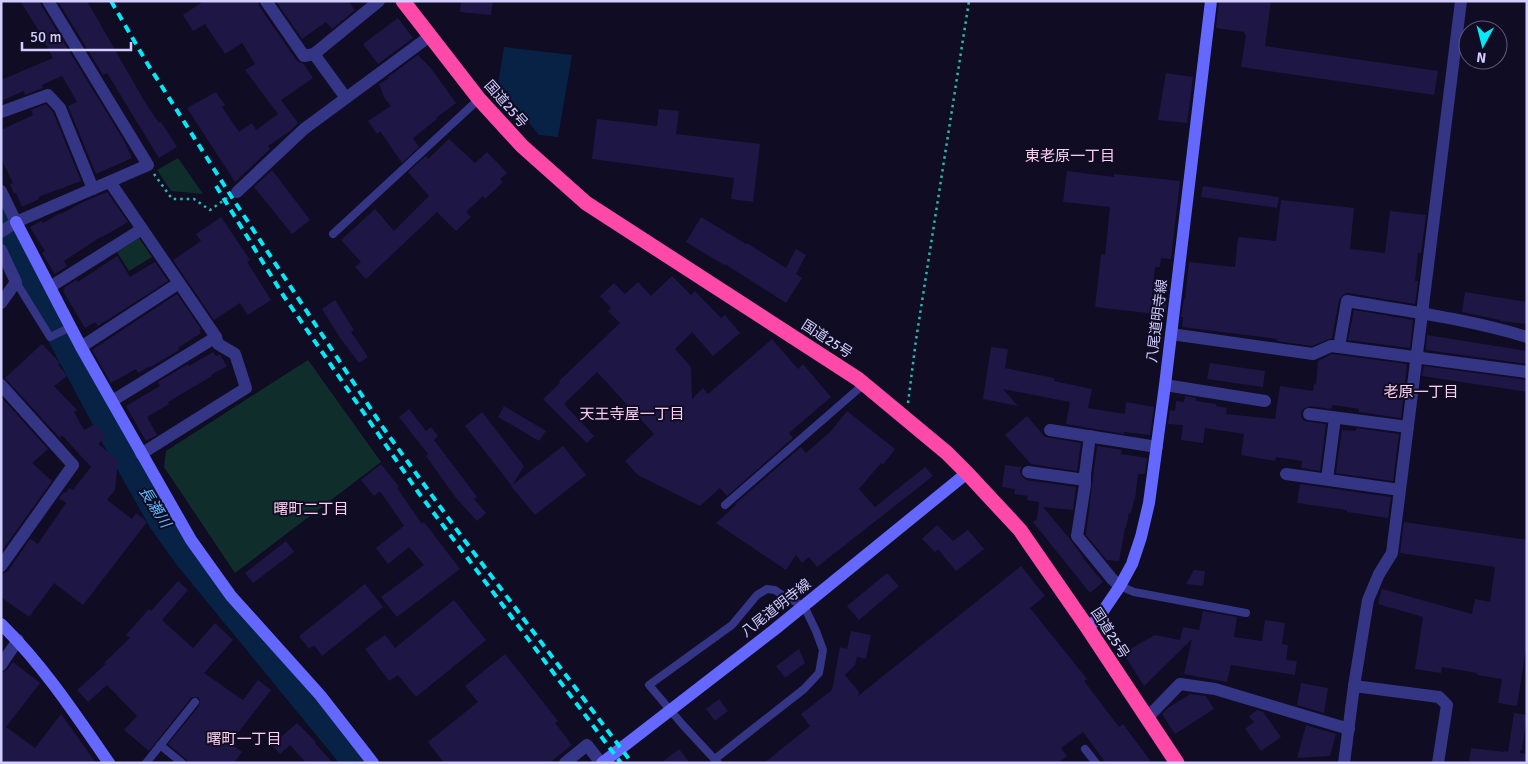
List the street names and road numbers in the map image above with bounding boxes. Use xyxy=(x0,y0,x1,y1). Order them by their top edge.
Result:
street label: 国道25号 xyxy=(481,77,531,131)
street label: 八尾道明寺線 xyxy=(1143,278,1171,364)
street label: 国道25号 xyxy=(798,316,856,362)
street label: 八尾道明寺線 xyxy=(738,575,814,641)
street label: 国道25号 xyxy=(1087,604,1133,662)

